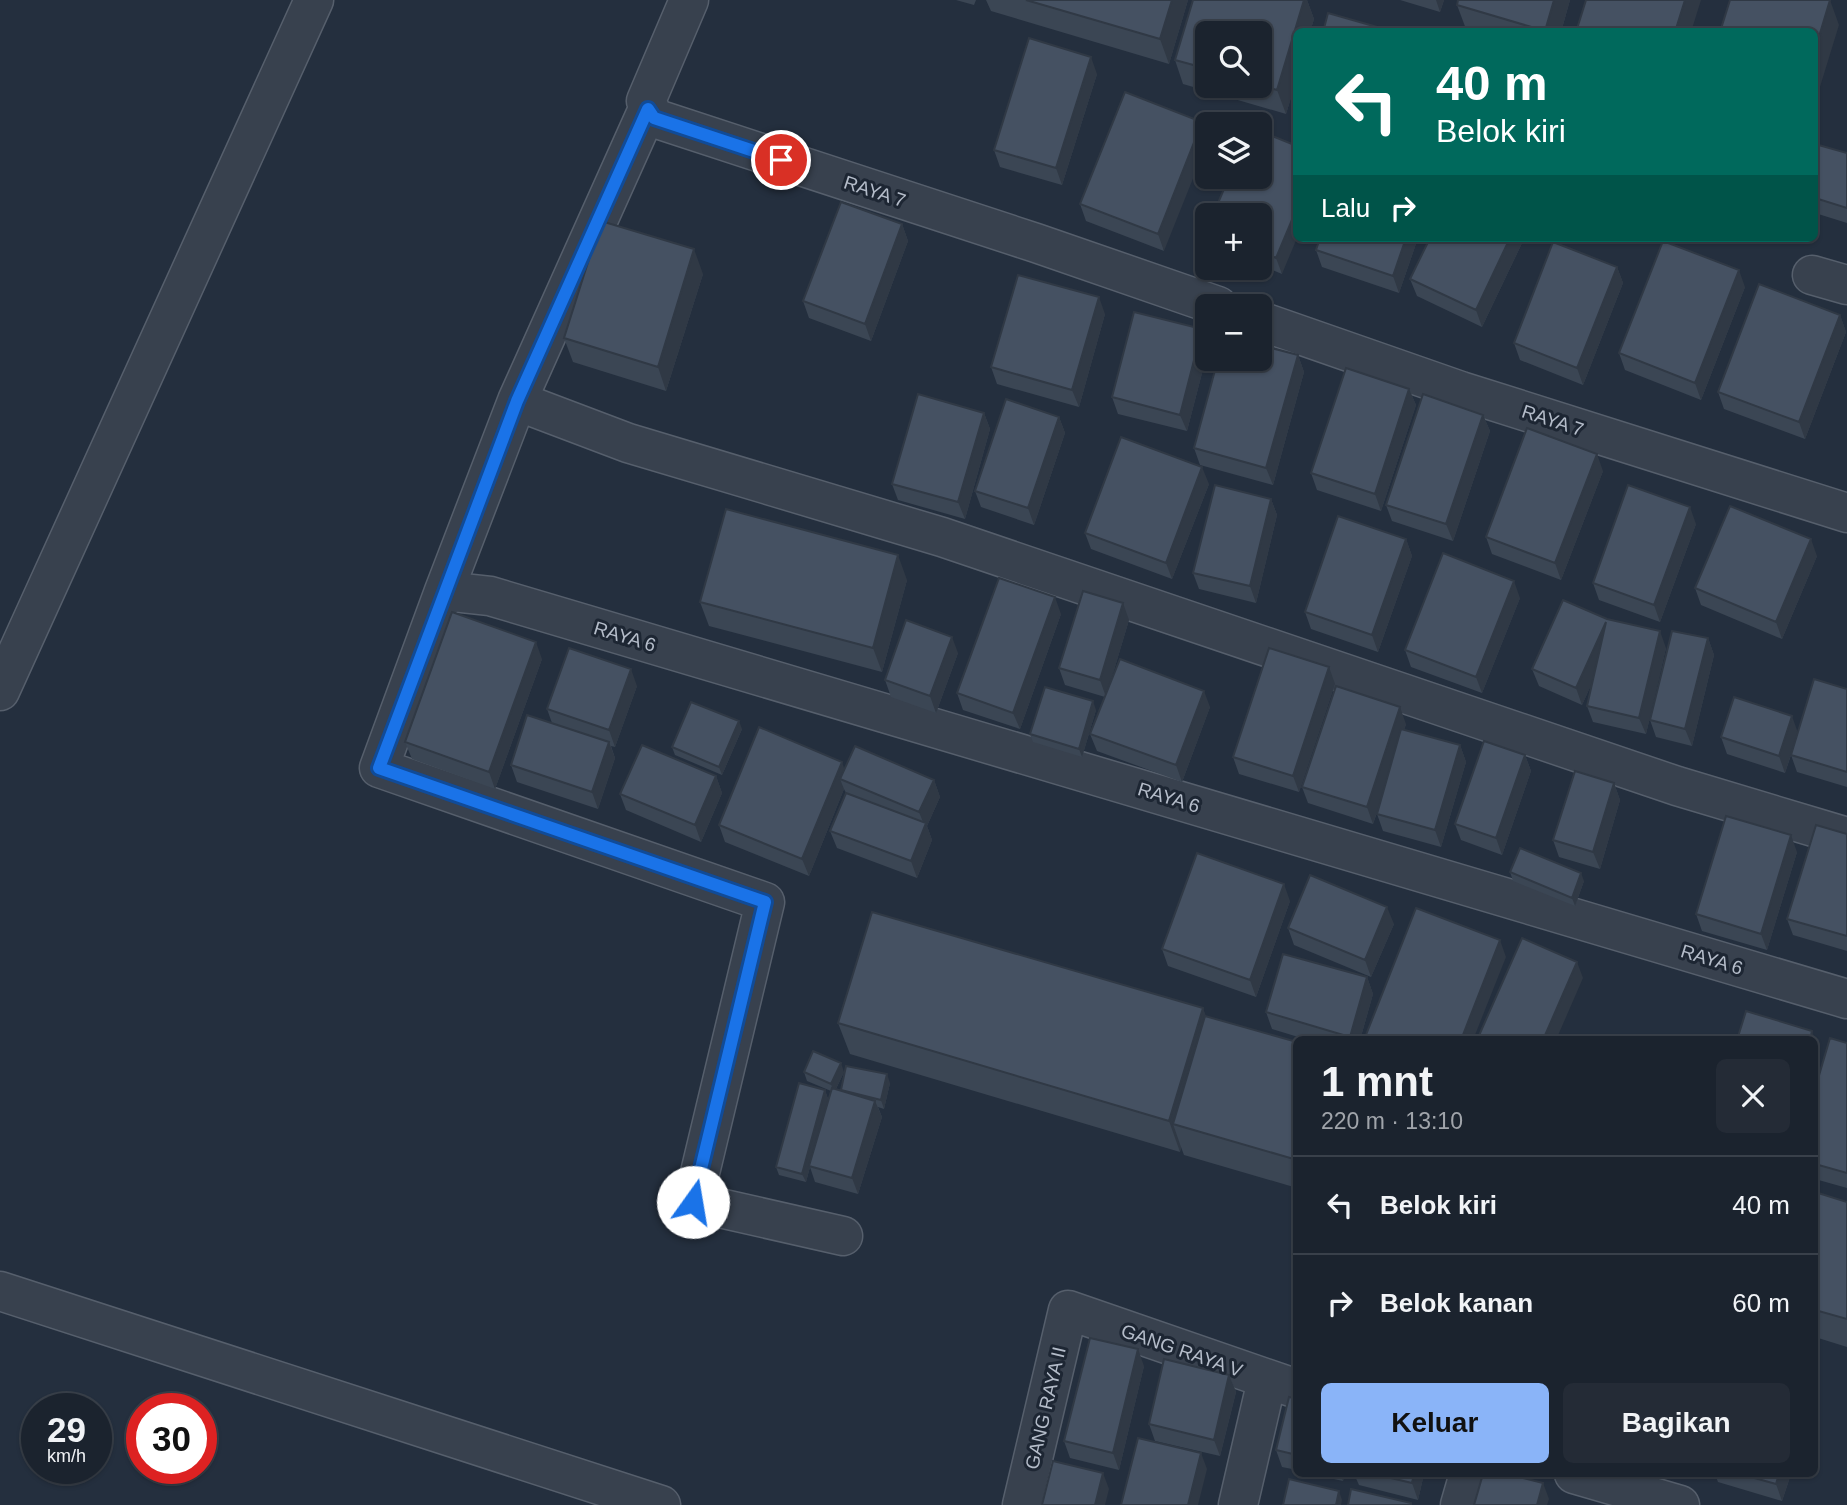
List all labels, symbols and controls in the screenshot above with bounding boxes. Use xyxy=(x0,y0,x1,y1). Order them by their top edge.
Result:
map controls xyxy=(1195,21,1272,371)
button: search xyxy=(1195,21,1272,98)
icon: left xyxy=(1321,56,1412,147)
text: 40 m xyxy=(1436,56,1548,110)
button: layers xyxy=(1195,112,1272,189)
text: Belok kiri xyxy=(1436,113,1566,149)
pin xyxy=(751,130,811,190)
icon: arrive xyxy=(762,141,800,179)
street label: RAYA 7 xyxy=(841,172,908,211)
icon: right xyxy=(1384,189,1422,227)
text: Lalu xyxy=(1321,193,1370,223)
button: + xyxy=(1195,203,1272,280)
button: − xyxy=(1195,294,1272,371)
street label: RAYA 7 xyxy=(1519,401,1586,440)
street label: RAYA 6 xyxy=(591,617,658,656)
street label: RAYA 6 xyxy=(1135,778,1202,817)
street label: RAYA 6 xyxy=(1678,940,1745,979)
text: 1 mnt xyxy=(1321,1058,1433,1105)
button: close xyxy=(1716,1059,1790,1133)
text: 220 m · 13:10 xyxy=(1321,1108,1463,1134)
position arrow xyxy=(656,1165,730,1239)
icon: left xyxy=(1321,1186,1359,1224)
text: Belok kiri xyxy=(1380,1190,1497,1220)
text: 40 m xyxy=(1732,1190,1790,1220)
icon: right xyxy=(1321,1284,1359,1322)
text: Belok kanan xyxy=(1380,1288,1533,1318)
text: 60 m xyxy=(1732,1288,1790,1318)
street label: GANG RAYA V xyxy=(1118,1320,1246,1381)
street label: GANG RAYA II xyxy=(1021,1345,1070,1471)
button: Keluar xyxy=(1321,1383,1549,1463)
button: Bagikan xyxy=(1563,1383,1790,1463)
speed limit sign: 30 xyxy=(126,1393,217,1484)
text: 29 xyxy=(47,1410,86,1449)
text: km/h xyxy=(47,1446,86,1466)

